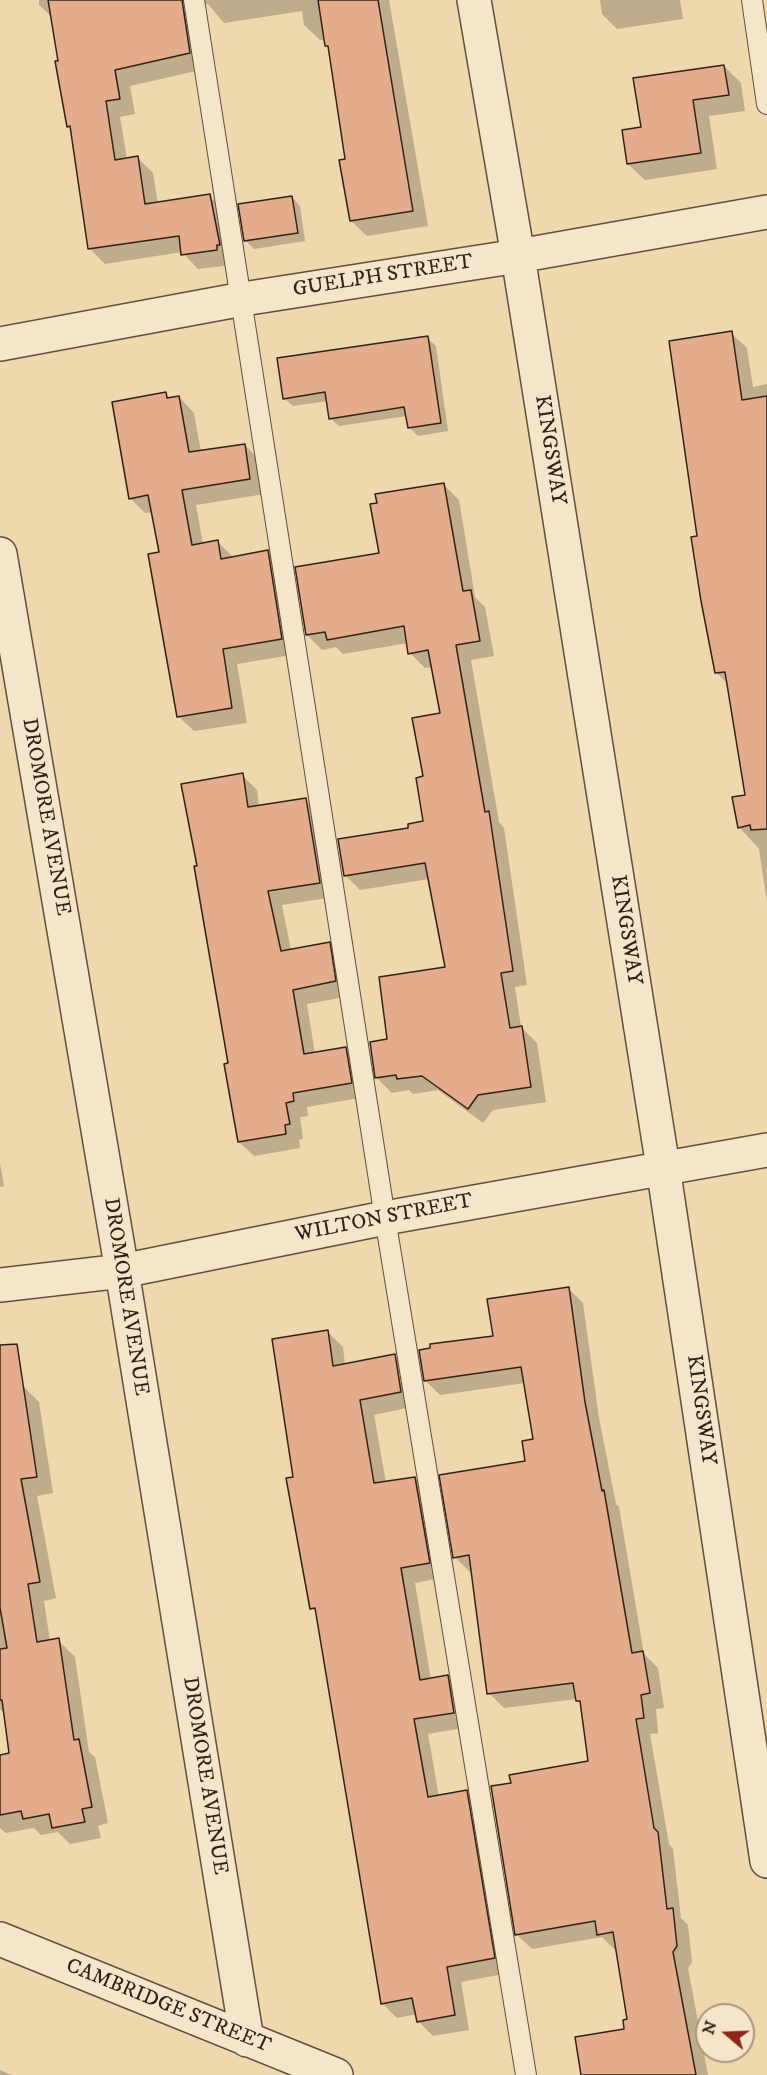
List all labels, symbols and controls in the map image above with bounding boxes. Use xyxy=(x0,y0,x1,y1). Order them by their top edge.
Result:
street label: GUELPH STREET xyxy=(291,250,475,304)
street label: KINGSWAY xyxy=(528,393,570,507)
street label: DROMORE AVENUE xyxy=(15,716,75,918)
street label: KINGSWAY xyxy=(604,873,646,987)
street label: WILTON STREET xyxy=(293,1189,475,1249)
street label: DROMORE AVENUE xyxy=(97,1196,153,1398)
street label: KINGSWAY xyxy=(680,1353,720,1467)
street label: DROMORE AVENUE xyxy=(176,1675,232,1877)
street label: CAMBRIDGE STREET xyxy=(62,1954,274,2060)
north arrow xyxy=(695,2003,755,2063)
text: N xyxy=(698,2018,721,2037)

